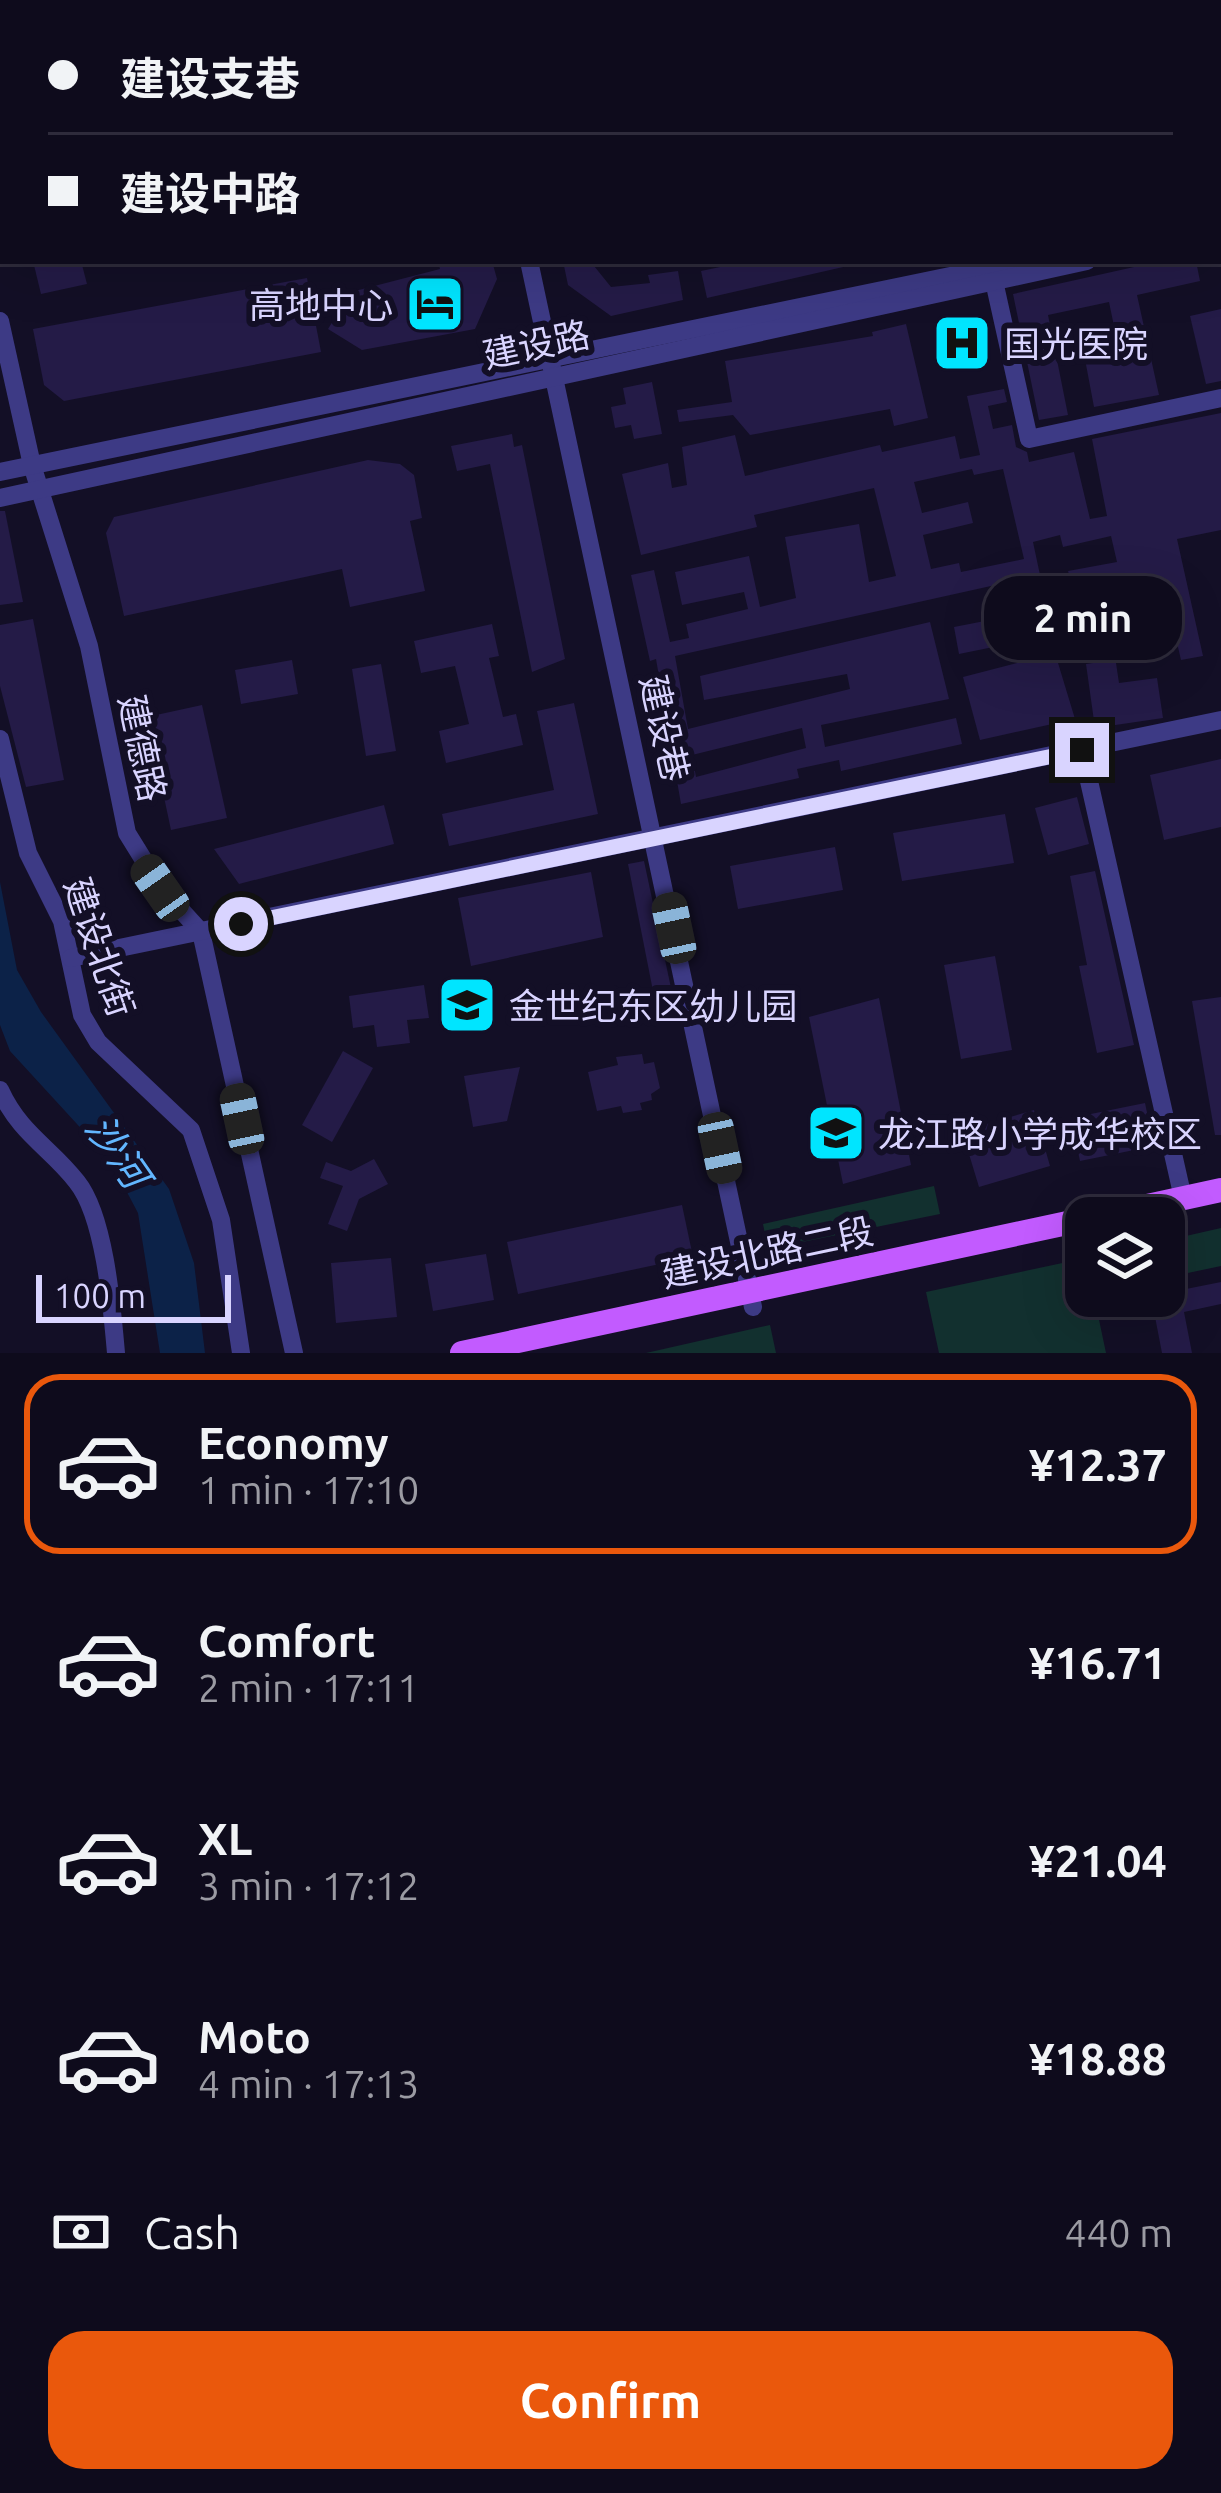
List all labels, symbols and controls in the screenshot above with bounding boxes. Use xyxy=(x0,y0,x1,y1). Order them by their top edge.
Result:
text: 建设支巷 xyxy=(120,53,300,104)
text: 建设中路 xyxy=(120,168,300,219)
hotel icon: 高地中心 xyxy=(404,273,466,335)
place label: 高地中心 xyxy=(249,284,393,325)
hospital icon: 国光医院 xyxy=(931,312,993,374)
street label: 建设路 xyxy=(479,313,593,375)
place label: 国光医院 xyxy=(1004,323,1148,364)
callout: 2 min xyxy=(983,576,1181,660)
text: 2 min xyxy=(1034,596,1132,639)
street label: 建设巷 xyxy=(633,671,697,785)
street label: 建德路 xyxy=(112,691,174,805)
route end xyxy=(1055,723,1109,777)
car xyxy=(125,848,195,928)
street label: 建设北街 xyxy=(57,872,143,1022)
car xyxy=(649,889,699,967)
route start xyxy=(214,897,268,951)
school or university icon: 金世纪东区幼儿园 xyxy=(436,974,498,1036)
place label: 金世纪东区幼儿园 xyxy=(509,985,797,1026)
car xyxy=(217,1080,267,1158)
school or university icon: 龙江路小学成华校区 xyxy=(805,1102,867,1164)
water label: 沙河 xyxy=(78,1107,162,1201)
car xyxy=(695,1109,745,1187)
place label: 龙江路小学成华校区 xyxy=(878,1113,1202,1154)
map controls xyxy=(1065,1197,1185,1317)
button: layers xyxy=(1065,1197,1185,1317)
street label: 建设北路二段 xyxy=(657,1209,877,1295)
scale bar xyxy=(36,1269,231,1322)
text: 100 m xyxy=(54,1277,146,1314)
icon: car xyxy=(54,1410,162,1518)
text: Economy xyxy=(198,1417,389,1468)
text: ¥12.37 xyxy=(1029,1439,1167,1490)
text: 1 min · 17:10 xyxy=(198,1468,419,1511)
icon: car xyxy=(54,1608,162,1716)
text: Comfort xyxy=(198,1615,375,1666)
text: ¥16.71 xyxy=(1029,1637,1167,1688)
text: 2 min · 17:11 xyxy=(198,1666,419,1709)
icon: car xyxy=(54,1806,162,1914)
text: XL xyxy=(198,1813,252,1864)
text: ¥21.04 xyxy=(1029,1835,1167,1886)
text: 3 min · 17:12 xyxy=(198,1864,419,1907)
icon: car xyxy=(54,2004,162,2112)
text: Moto xyxy=(198,2011,311,2062)
text: ¥18.88 xyxy=(1029,2033,1167,2084)
text: 4 min · 17:13 xyxy=(198,2062,419,2105)
icon: cash xyxy=(48,2199,114,2265)
text: Cash xyxy=(144,2207,240,2258)
text: 440 m xyxy=(1064,2211,1173,2254)
button: Confirm xyxy=(48,2331,1173,2469)

